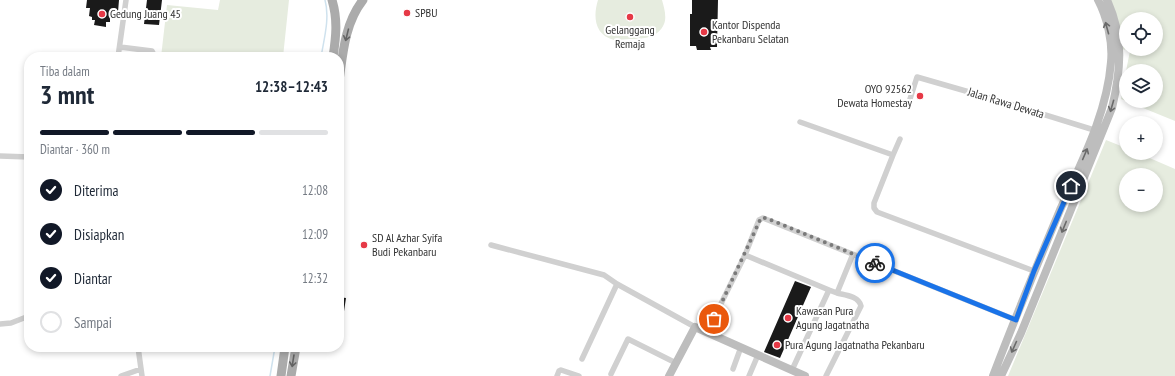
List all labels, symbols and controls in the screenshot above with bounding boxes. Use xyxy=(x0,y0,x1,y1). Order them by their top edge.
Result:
place label: SPBU xyxy=(415,5,437,20)
place label: Gedung Juang 45 xyxy=(110,6,181,21)
marker: SPBU xyxy=(402,8,412,18)
marker: Gedung Juang 45 xyxy=(97,9,107,19)
marker: Gelanggang Remaja xyxy=(625,12,635,22)
map controls xyxy=(1119,12,1163,212)
button: locate xyxy=(1119,12,1163,56)
place label: Kantor Dispenda Pekanbaru Selatan xyxy=(712,17,789,46)
place label: Gelanggang Remaja xyxy=(605,22,655,51)
one-way arrow xyxy=(1103,22,1111,35)
marker: Kantor Dispenda Pekanbaru Selatan xyxy=(699,27,709,37)
one-way arrow xyxy=(342,28,350,41)
text: Tiba dalam xyxy=(40,63,90,80)
button: layers xyxy=(1119,64,1163,108)
text: 12:38–12:43 xyxy=(255,77,328,96)
text: 3 mnt xyxy=(40,78,94,111)
place label: OYO 92562 Dewata Homestay xyxy=(837,81,912,110)
street label: Jalan Rawa Dewata xyxy=(965,83,1046,121)
marker: OYO 92562 Dewata Homestay xyxy=(915,91,925,101)
one-way arrow xyxy=(1108,100,1115,113)
button: + xyxy=(1119,116,1163,160)
text: Diantar · 360 m xyxy=(40,141,110,158)
one-way arrow xyxy=(1082,148,1089,160)
button: − xyxy=(1119,168,1163,212)
pin xyxy=(1054,169,1088,203)
icon: home xyxy=(1060,175,1082,197)
icon: check xyxy=(40,179,62,201)
text: Diterima xyxy=(74,181,118,200)
text: 12:08 xyxy=(302,182,328,199)
one-way arrow xyxy=(1059,220,1067,232)
icon: check xyxy=(40,223,62,245)
text: Disiapkan xyxy=(74,225,124,244)
text: 12:09 xyxy=(302,226,328,243)
place label: SD Al Azhar Syifa Budi Pekanbaru xyxy=(372,230,442,259)
marker: SD Al Azhar Syifa Budi Pekanbaru xyxy=(359,240,369,250)
courier xyxy=(855,243,895,283)
icon: bike xyxy=(864,252,886,274)
icon: check xyxy=(40,267,62,289)
text: Diantar xyxy=(74,269,112,288)
text: 12:32 xyxy=(302,270,328,287)
pin xyxy=(697,302,731,336)
place label: Kawasan Pura Agung Jagatnatha xyxy=(796,303,870,332)
icon: bag xyxy=(703,308,725,330)
text: Sampai xyxy=(74,313,112,332)
marker: Kawasan Pura Agung Jagatnatha xyxy=(783,313,793,323)
place label: Pura Agung Jagatnatha Pekanbaru xyxy=(785,337,925,352)
marker: Pura Agung Jagatnatha Pekanbaru xyxy=(772,340,782,350)
one-way arrow xyxy=(1010,341,1017,353)
one-way arrow xyxy=(289,355,297,368)

